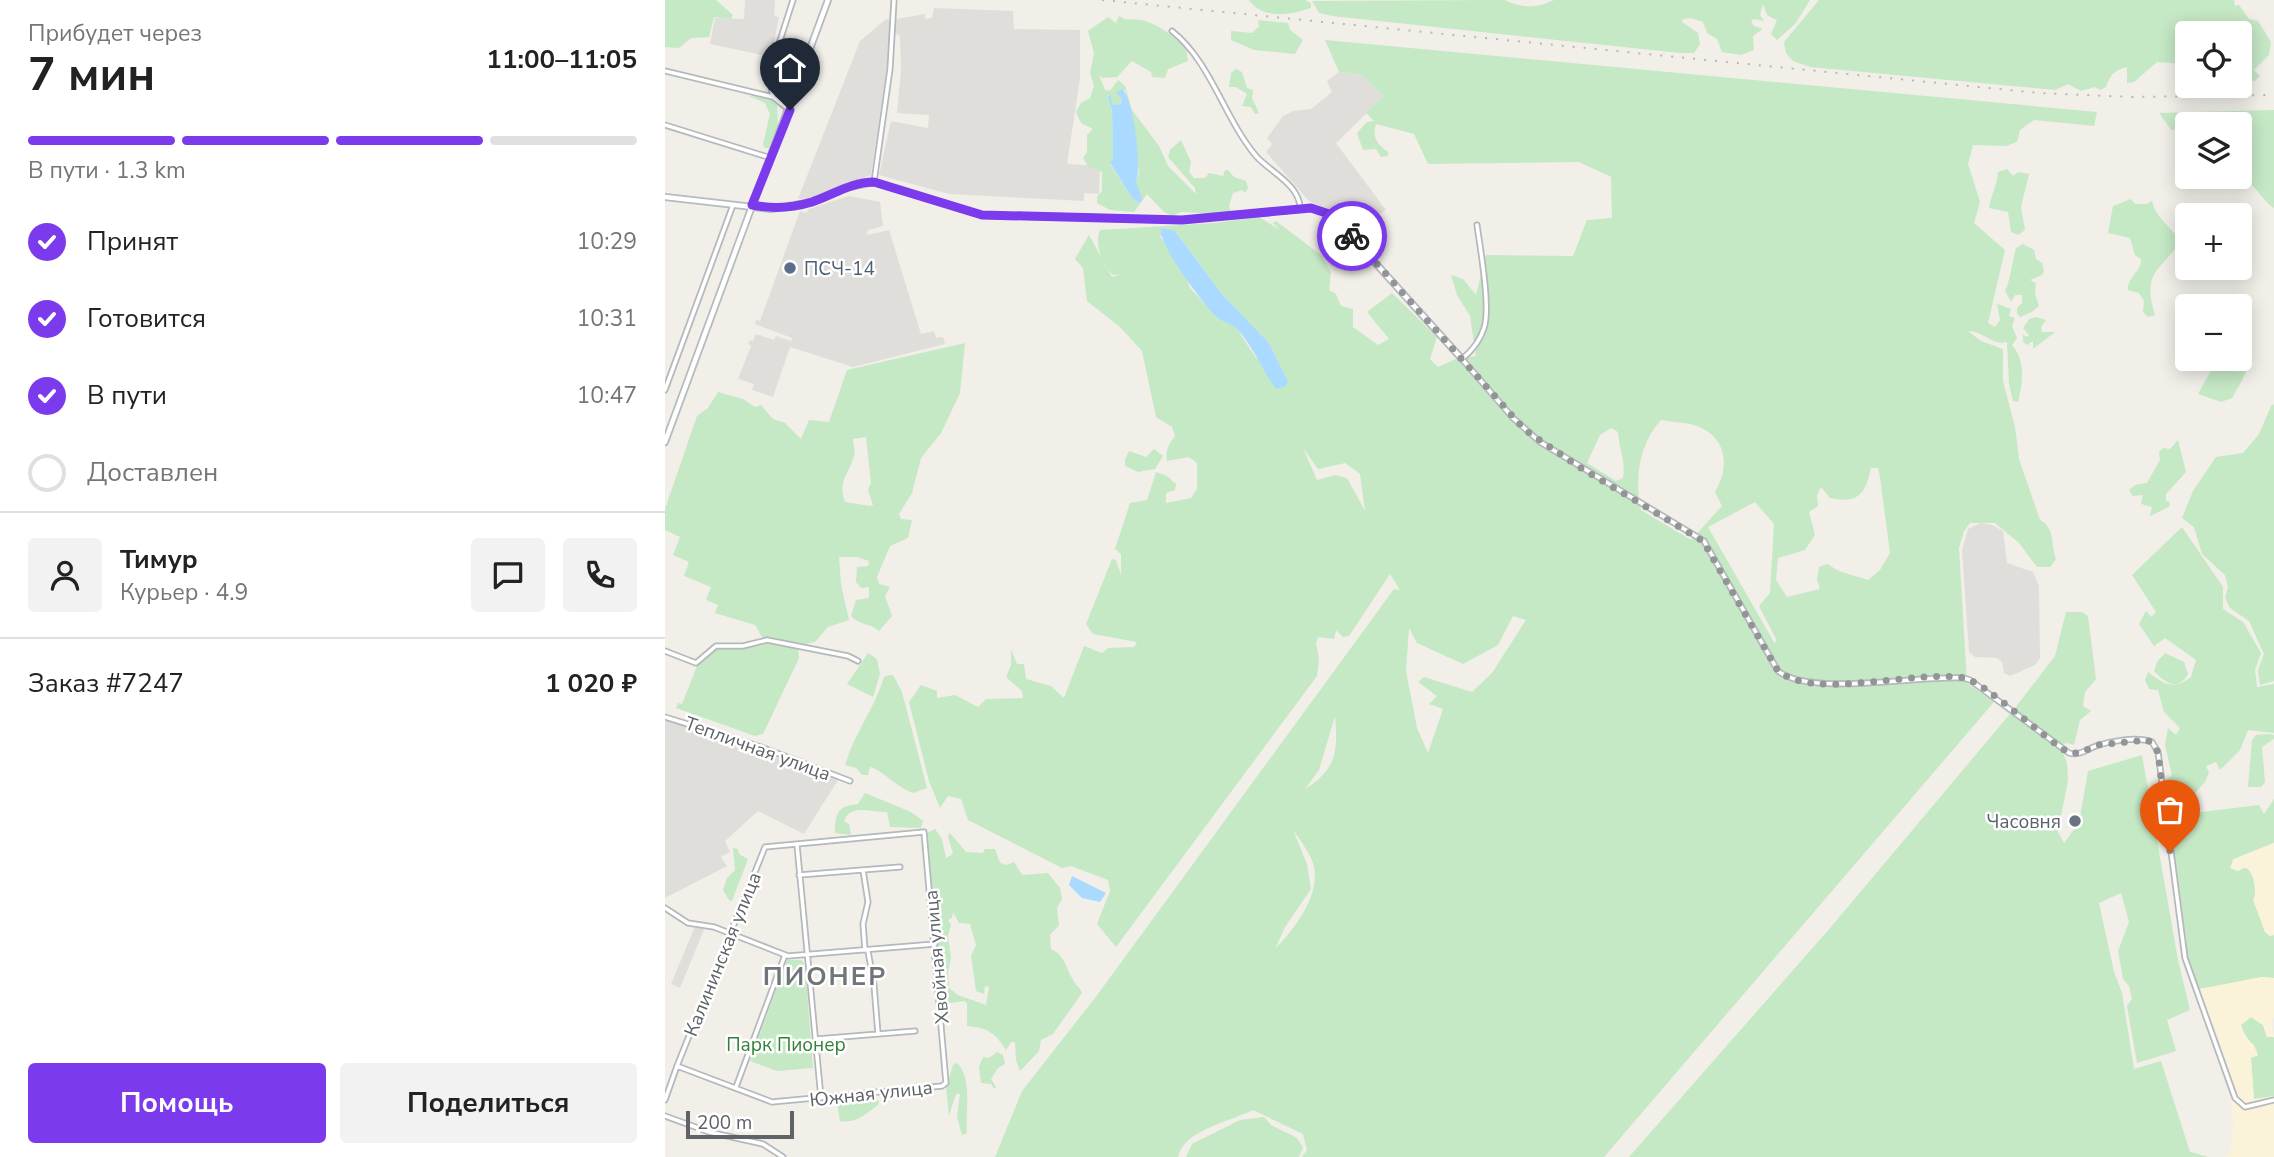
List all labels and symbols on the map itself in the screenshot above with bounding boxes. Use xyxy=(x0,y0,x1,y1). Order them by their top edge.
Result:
pin xyxy=(760,38,820,110)
courier xyxy=(1317,201,1387,271)
place label: ПСЧ-14 xyxy=(804,256,875,282)
marker: ПСЧ-14 xyxy=(782,260,798,276)
street label: Тепличная улица xyxy=(681,710,834,787)
pin xyxy=(2140,780,2200,852)
place label: Часовня xyxy=(1986,809,2061,835)
marker: Часовня xyxy=(2067,813,2083,829)
street label: Калининская улица xyxy=(678,868,768,1040)
street label: Хвойная улица xyxy=(918,889,956,1025)
district label: ПИОНЕР xyxy=(763,959,887,994)
park label: Парк Пионер xyxy=(726,1032,846,1058)
street label: Южная улица xyxy=(808,1075,934,1113)
scale bar xyxy=(686,1108,795,1140)

